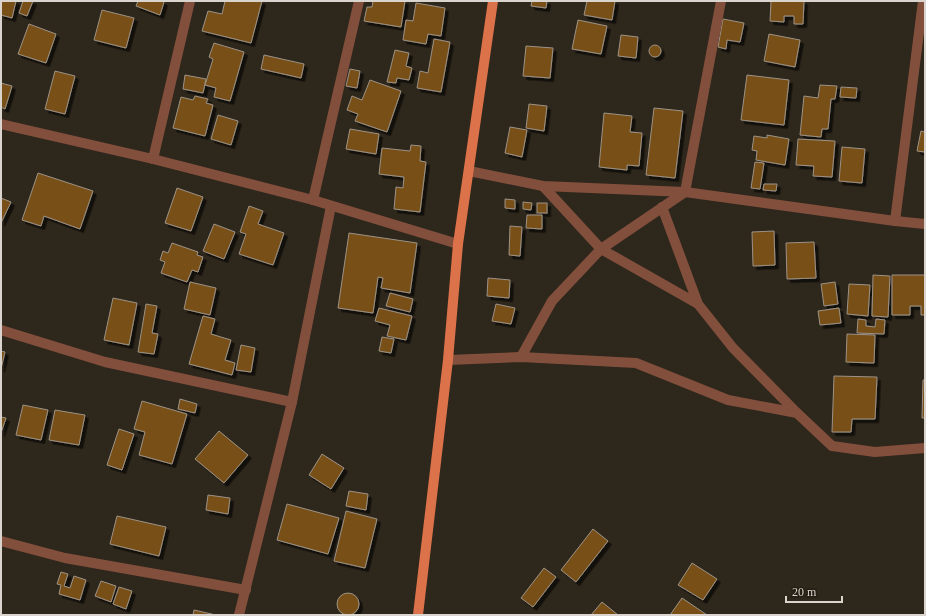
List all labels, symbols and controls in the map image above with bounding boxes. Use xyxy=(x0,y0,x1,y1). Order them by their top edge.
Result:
scale bar xyxy=(786,578,842,604)
text: 20 m xyxy=(792,585,817,599)

